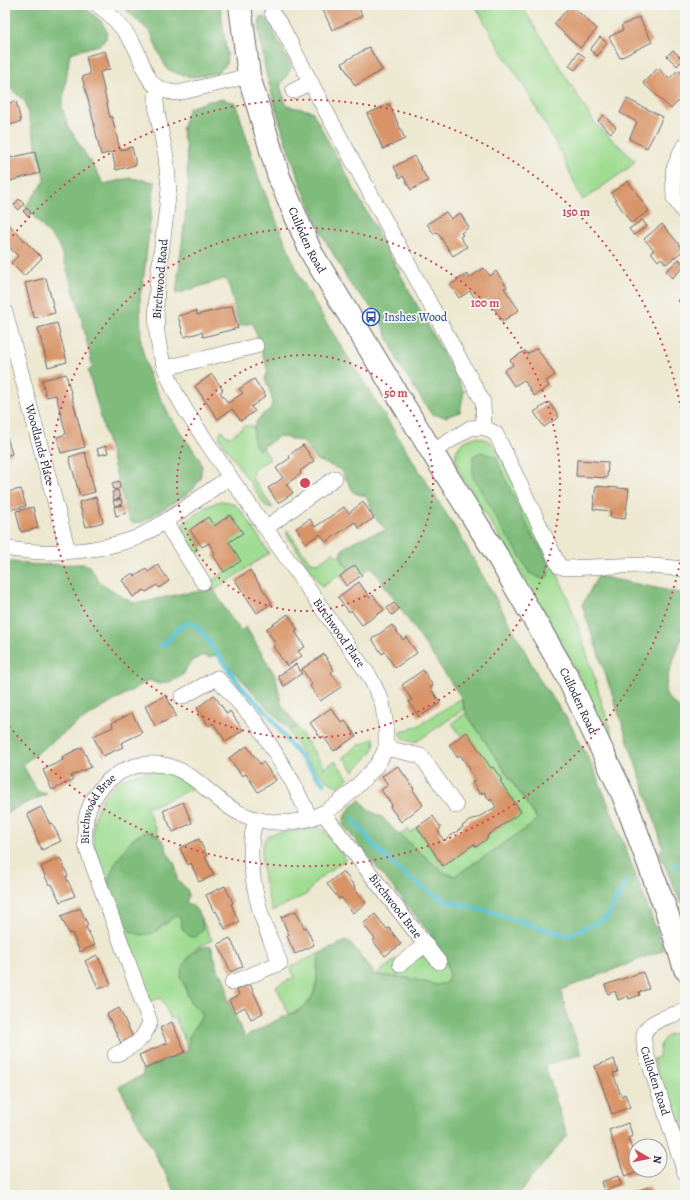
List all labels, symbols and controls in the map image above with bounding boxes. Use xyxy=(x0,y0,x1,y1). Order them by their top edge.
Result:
street label: Culloden Road xyxy=(285,204,330,277)
text: 150 m xyxy=(562,204,590,220)
street label: Birchwood Road xyxy=(149,238,172,320)
text: 100 m xyxy=(471,295,499,311)
bus stop icon: Inshes Wood xyxy=(361,307,381,327)
place label: Inshes Wood xyxy=(384,309,448,325)
text: 50 m xyxy=(384,385,408,401)
street label: Woodlands Place xyxy=(21,401,58,487)
centre of rings xyxy=(298,476,312,490)
street label: Birchwood Place xyxy=(309,595,369,671)
street label: Culloden Road xyxy=(556,665,601,737)
street label: Birchwood Brae xyxy=(77,770,119,845)
street label: Birchwood Brae xyxy=(365,870,426,942)
street label: Culloden Road xyxy=(637,1045,674,1118)
north arrow xyxy=(628,1138,668,1178)
text: N xyxy=(649,1154,665,1165)

